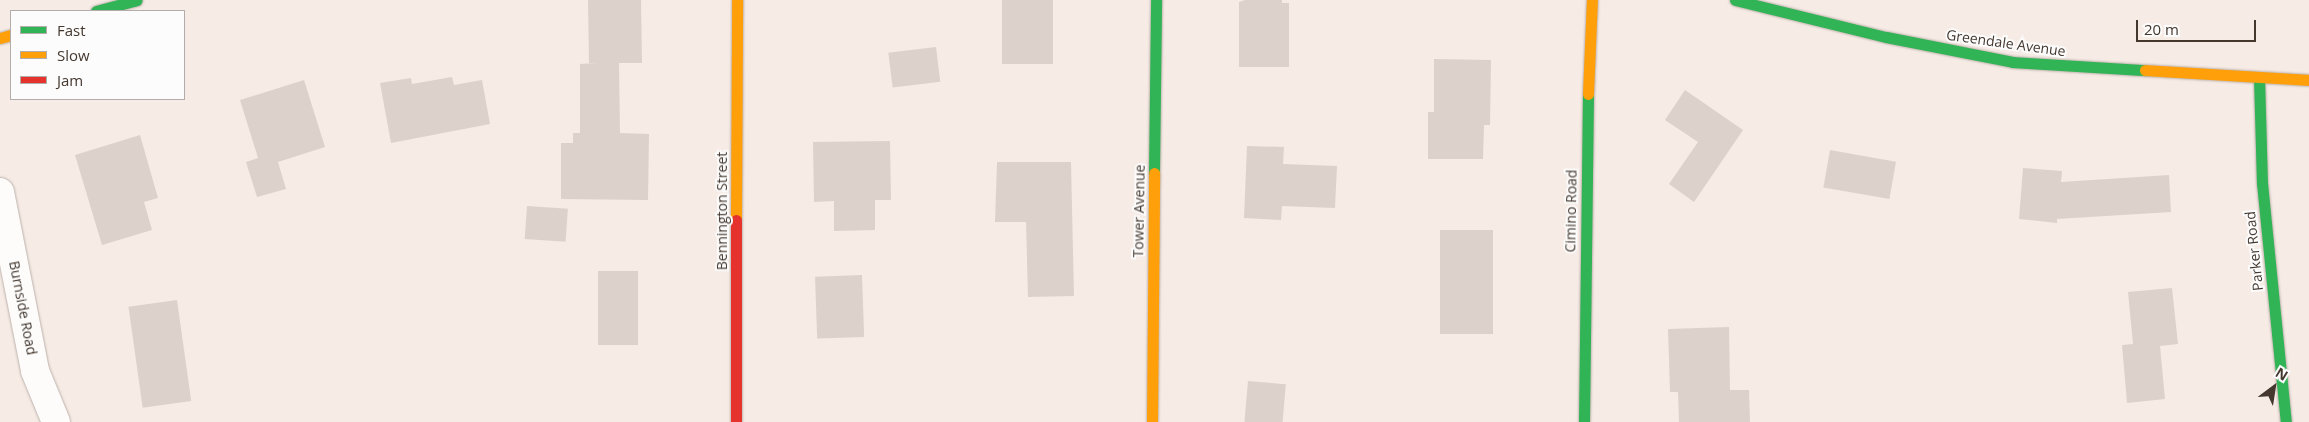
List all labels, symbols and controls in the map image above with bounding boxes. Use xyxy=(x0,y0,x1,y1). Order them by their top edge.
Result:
legend xyxy=(10,10,185,100)
scale bar xyxy=(2139,10,2259,42)
text: 20 m xyxy=(2144,19,2179,39)
text: Fast xyxy=(57,20,86,40)
street label: Greendale Avenue xyxy=(1945,26,2067,60)
text: Slow xyxy=(57,45,90,65)
text: Jam xyxy=(57,70,83,90)
street label: Bennington Street xyxy=(714,152,730,270)
street label: Tower Avenue xyxy=(1130,164,1148,258)
street label: Cimino Road xyxy=(1562,169,1580,253)
street label: Parker Road xyxy=(2241,210,2267,292)
street label: Burnside Road xyxy=(6,259,40,357)
north arrow xyxy=(2249,362,2299,412)
text: N xyxy=(2272,363,2292,385)

